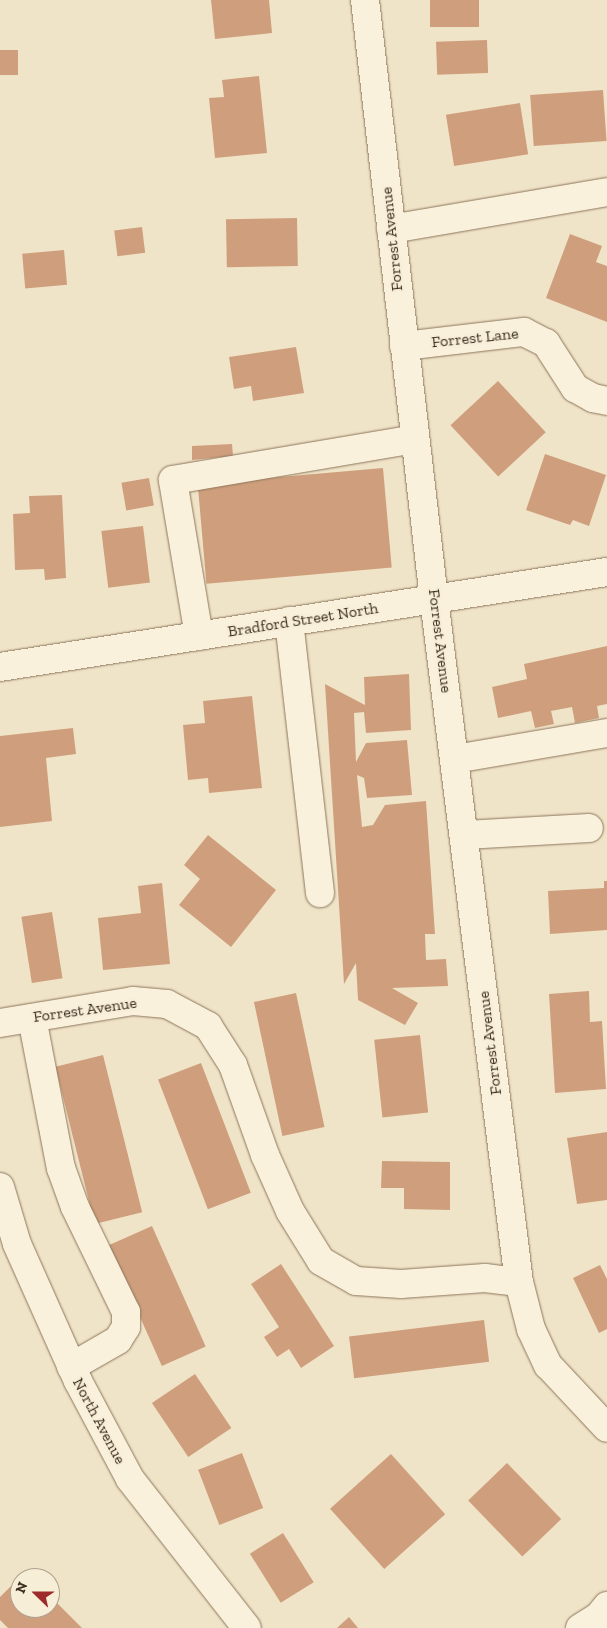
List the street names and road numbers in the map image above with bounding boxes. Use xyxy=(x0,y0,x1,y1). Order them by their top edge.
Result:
street label: Forrest Avenue xyxy=(377,186,407,292)
street label: Forrest Lane xyxy=(430,324,520,352)
street label: Forrest Avenue xyxy=(424,588,456,694)
street label: Bradford Street North xyxy=(226,599,380,641)
street label: Forrest Avenue xyxy=(474,990,506,1096)
street label: Forrest Avenue xyxy=(32,993,138,1027)
street label: North Avenue xyxy=(68,1374,130,1468)

